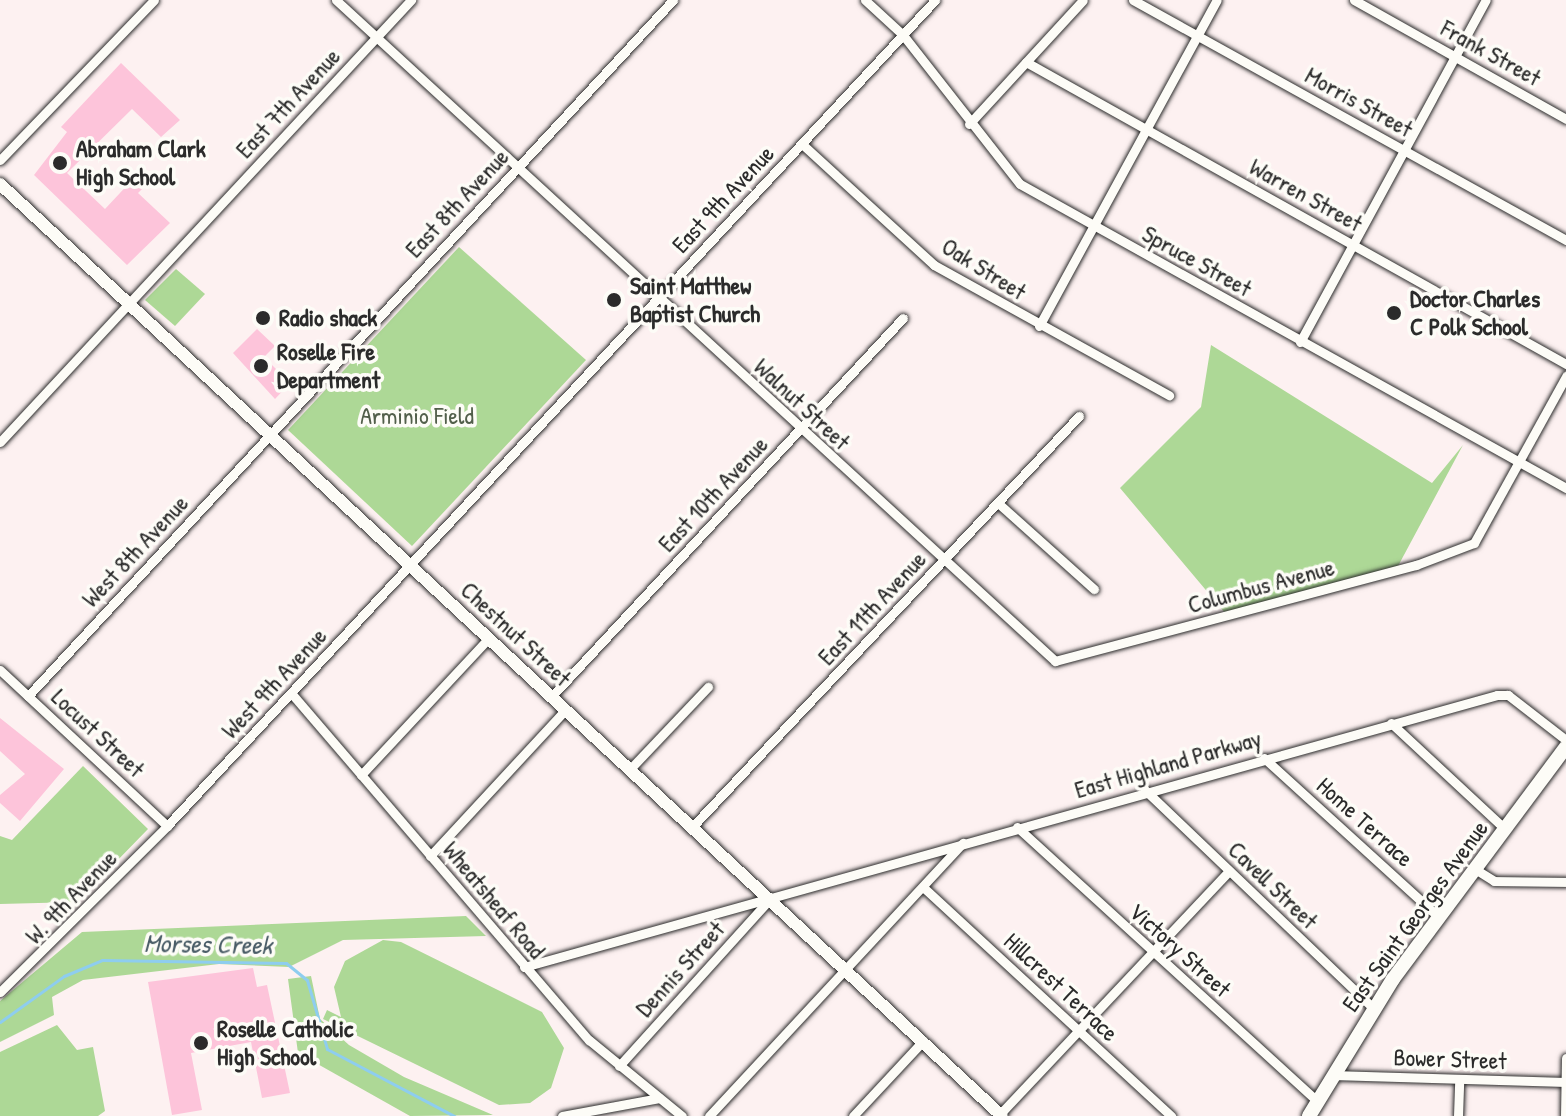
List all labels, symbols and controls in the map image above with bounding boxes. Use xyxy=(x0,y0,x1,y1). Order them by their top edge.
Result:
street label: Frank Street xyxy=(1436,14,1546,92)
street label: East 7th Avenue xyxy=(230,42,346,164)
street label: Morris Street xyxy=(1300,61,1418,143)
place label: Abraham Clark High School xyxy=(76,135,206,191)
street label: East 9th Avenue xyxy=(666,139,780,259)
street label: East 8th Avenue xyxy=(399,143,515,263)
street label: Warren Street xyxy=(1245,152,1367,238)
marker: Abraham Clark High School xyxy=(51,154,69,172)
street label: Spruce Street xyxy=(1137,219,1257,303)
street label: Oak Street xyxy=(936,232,1032,306)
place label: Saint Matthew Baptist Church xyxy=(630,272,760,328)
place label: Doctor Charles C Polk School xyxy=(1410,285,1540,341)
marker: Saint Matthew Baptist Church xyxy=(605,291,623,309)
place label: Radio shack xyxy=(279,304,377,332)
marker: Doctor Charles C Polk School xyxy=(1385,304,1403,322)
marker: Radio shack xyxy=(254,309,272,327)
place label: Roselle Fire Department xyxy=(277,338,380,394)
street label: Walnut Street xyxy=(748,352,856,456)
marker: Roselle Fire Department xyxy=(252,357,270,375)
park label: Arminio Field xyxy=(360,402,474,430)
street label: East 10th Avenue xyxy=(652,430,774,558)
street label: West 8th Avenue xyxy=(76,489,194,613)
street label: East 11th Avenue xyxy=(812,545,932,671)
street label: Columbus Avenue xyxy=(1185,553,1337,619)
street label: Chestnut Street xyxy=(455,576,577,692)
street label: West 9th Avenue xyxy=(215,622,333,744)
street label: Locust Street xyxy=(46,683,150,783)
street label: East Highland Parkway xyxy=(1071,724,1265,804)
street label: Home Terrace xyxy=(1311,771,1419,873)
street label: East Saint Georges Avenue xyxy=(1336,815,1494,1017)
street label: Cavell Street xyxy=(1222,835,1324,935)
street label: Wheatsheaf Road xyxy=(437,836,551,964)
street label: W. 9th Avenue xyxy=(19,844,123,950)
street label: Victory Street xyxy=(1123,897,1237,1003)
street label: Dennis Street xyxy=(630,915,730,1023)
water label: Morses Creek xyxy=(144,927,272,961)
street label: Hillcrest Terrace xyxy=(998,927,1124,1047)
place label: Roselle Catholic High School xyxy=(217,1015,353,1071)
marker: Roselle Catholic High School xyxy=(192,1034,210,1052)
street label: Bower Street xyxy=(1393,1043,1507,1075)

